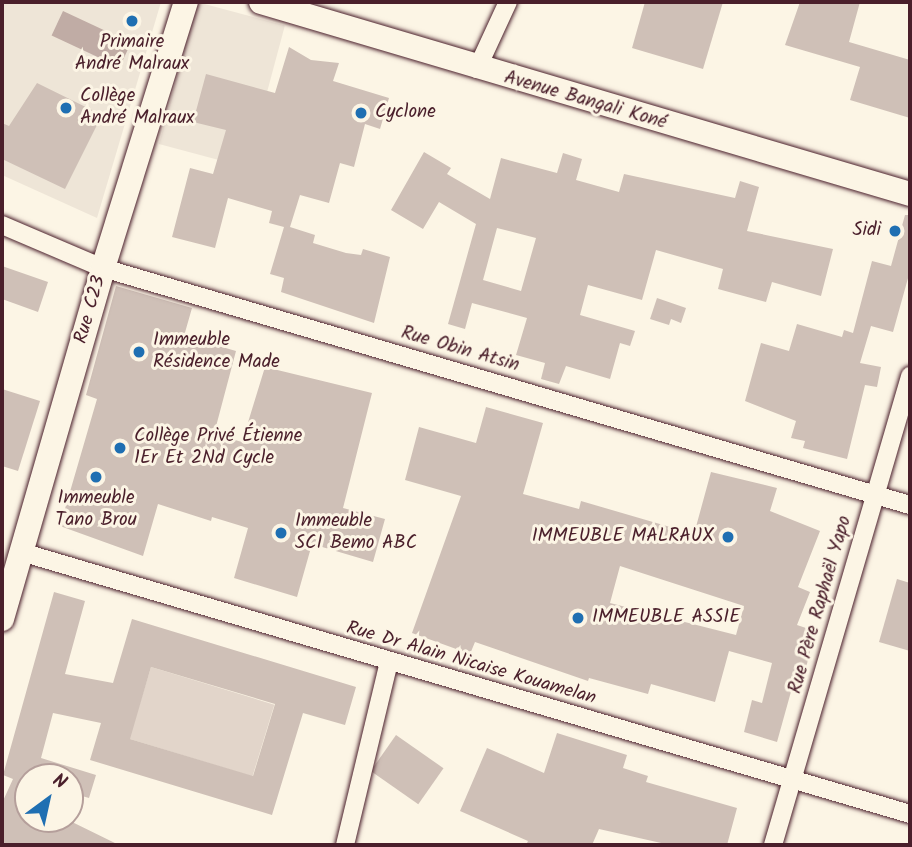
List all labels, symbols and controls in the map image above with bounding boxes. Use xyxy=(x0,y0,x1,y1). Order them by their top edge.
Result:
marker: Primaire André Malraux xyxy=(124,13,140,29)
place label: Primaire André Malraux xyxy=(75,32,189,76)
street label: Avenue Bangali Koné xyxy=(501,67,669,135)
place label: Collège André Malraux xyxy=(80,86,194,130)
marker: Collège André Malraux xyxy=(58,100,74,116)
place label: Cyclone xyxy=(375,102,436,124)
marker: Cyclone xyxy=(353,105,369,121)
place label: Sidi xyxy=(852,220,881,242)
marker: Sidi xyxy=(887,223,903,239)
street label: Rue C23 xyxy=(70,273,112,347)
street label: Rue Obin Atsin xyxy=(398,322,522,378)
place label: Immeuble Résidence Made xyxy=(153,330,280,374)
marker: Immeuble Résidence Made xyxy=(131,344,147,360)
place label: Collège Privé Étienne 1Er Et 2Nd Cycle xyxy=(134,426,302,470)
marker: Collège Privé Étienne 1Er Et 2Nd Cycle xyxy=(112,440,128,456)
marker: Immeuble Tano Brou xyxy=(88,469,104,485)
place label: Immeuble Tano Brou xyxy=(55,488,137,532)
place label: Immeuble SCI Bemo ABC xyxy=(295,511,417,555)
street label: Rue Père Raphaël Yapo xyxy=(785,514,857,696)
marker: Immeuble SCI Bemo ABC xyxy=(273,525,289,541)
place label: IMMEUBLE MALRAUX xyxy=(532,526,714,548)
marker: IMMEUBLE MALRAUX xyxy=(720,529,736,545)
place label: IMMEUBLE ASSIE xyxy=(592,607,740,629)
marker: IMMEUBLE ASSIE xyxy=(570,610,586,626)
street label: Rue Dr Alain Nicaise Kouamelan xyxy=(343,617,599,711)
north arrow xyxy=(14,763,84,833)
text: N xyxy=(46,766,73,798)

